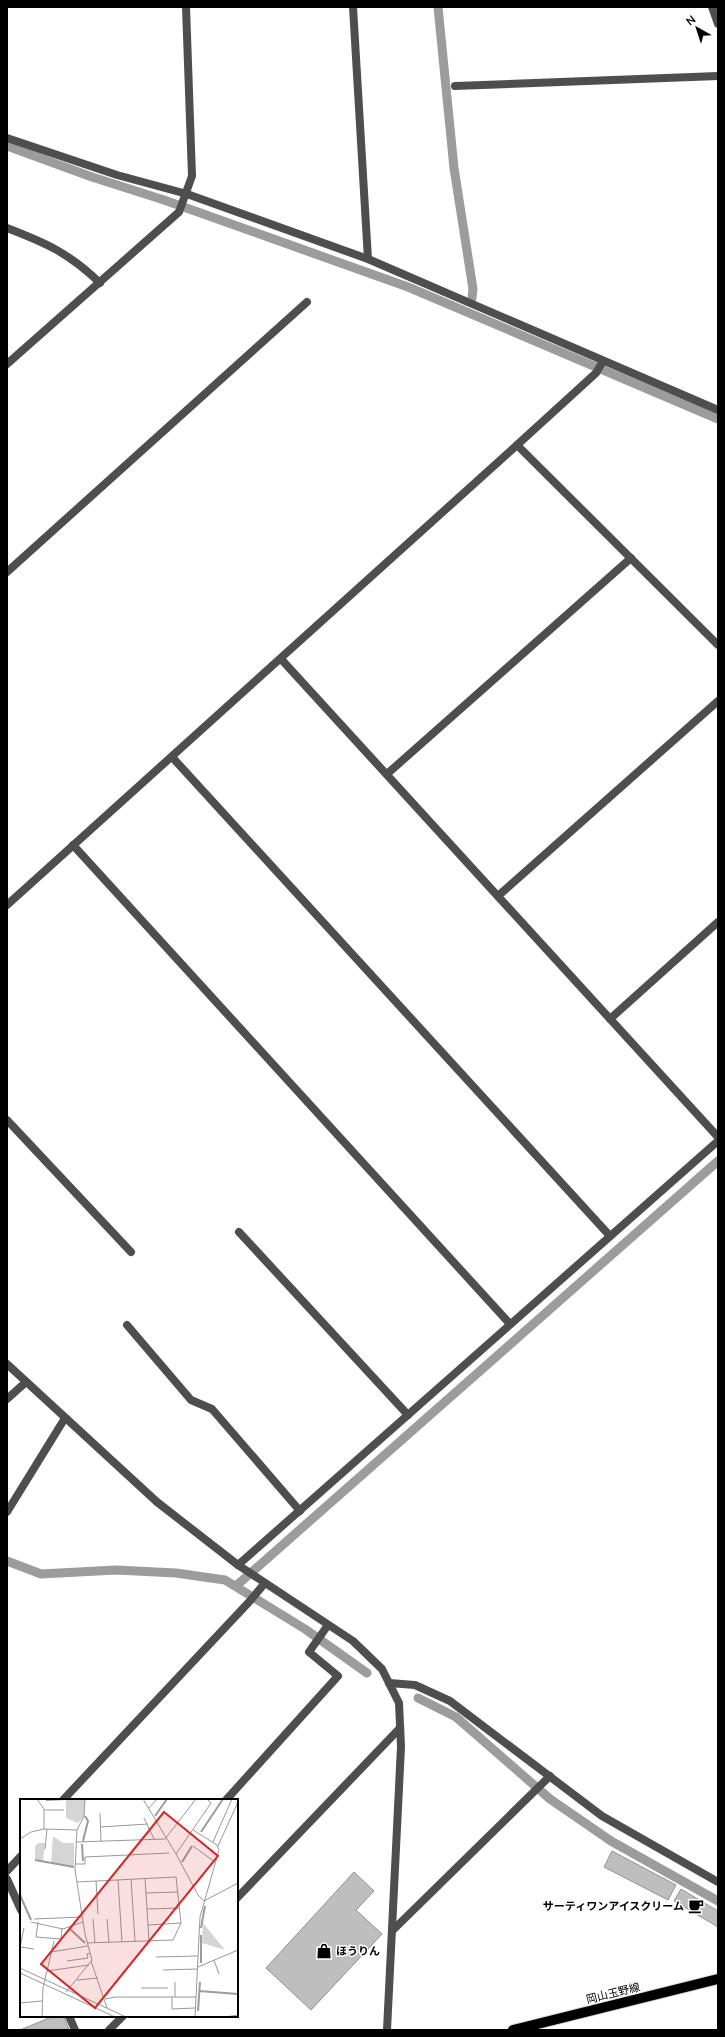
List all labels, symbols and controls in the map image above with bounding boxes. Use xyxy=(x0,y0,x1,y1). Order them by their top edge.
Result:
north arrow xyxy=(677,8,717,48)
text: N xyxy=(683,12,698,28)
inset map xyxy=(20,1799,238,2017)
cafe icon: サーティワンアイスクリーム xyxy=(687,1897,705,1915)
place label: サーティワンアイスクリーム xyxy=(543,1899,684,1913)
shop icon: ほうりん xyxy=(315,1942,333,1960)
place label: ほうりん xyxy=(336,1944,380,1958)
street label: 岡山玉野線 xyxy=(585,1980,641,2006)

